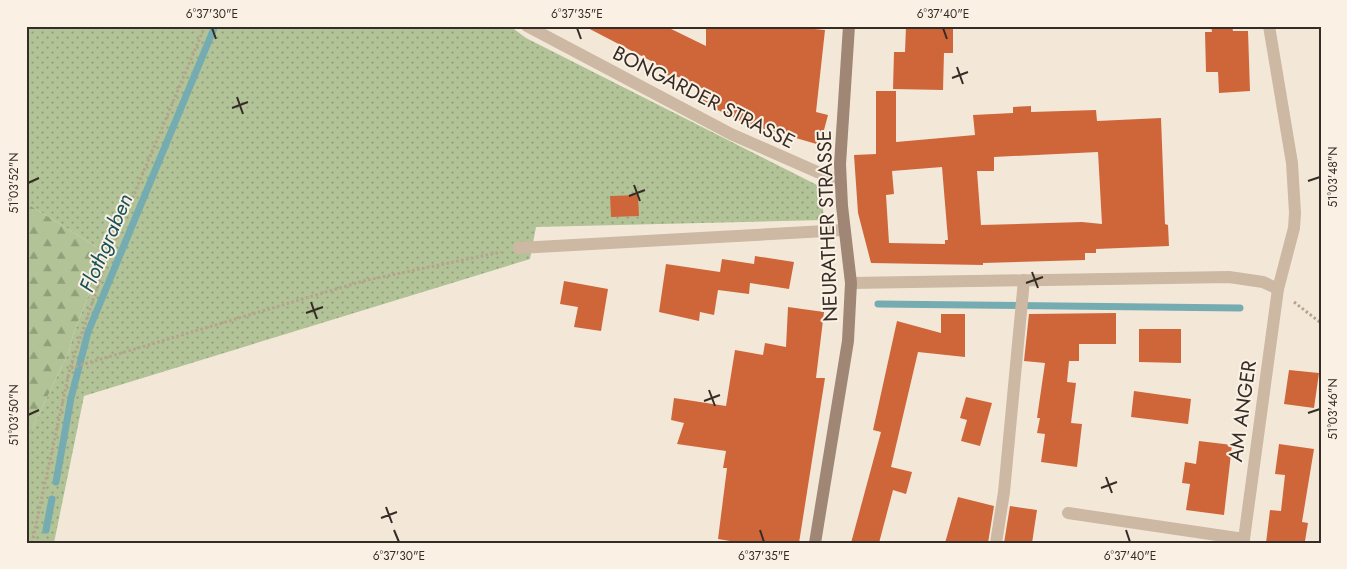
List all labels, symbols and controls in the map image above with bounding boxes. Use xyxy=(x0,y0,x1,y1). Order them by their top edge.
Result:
text: 6°37'30"E xyxy=(186,5,238,23)
text: 6°37'35"E xyxy=(551,5,603,23)
text: 6°37'40"E xyxy=(917,5,969,23)
street label: BONGARDER STRASSE xyxy=(608,39,800,156)
street label: NEURATHER STRASSE xyxy=(810,130,845,322)
text: 51°03'48"N xyxy=(1324,146,1342,208)
text: 51°03'52"N xyxy=(5,152,23,214)
water label: Flothgraben xyxy=(72,189,140,297)
street label: AM ANGER xyxy=(1221,359,1264,463)
text: 51°03'46"N xyxy=(1324,378,1342,440)
text: 51°03'50"N xyxy=(5,384,23,446)
text: 6°37'30"E xyxy=(373,547,425,565)
text: 6°37'35"E xyxy=(738,547,790,565)
text: 6°37'40"E xyxy=(1104,547,1156,565)

